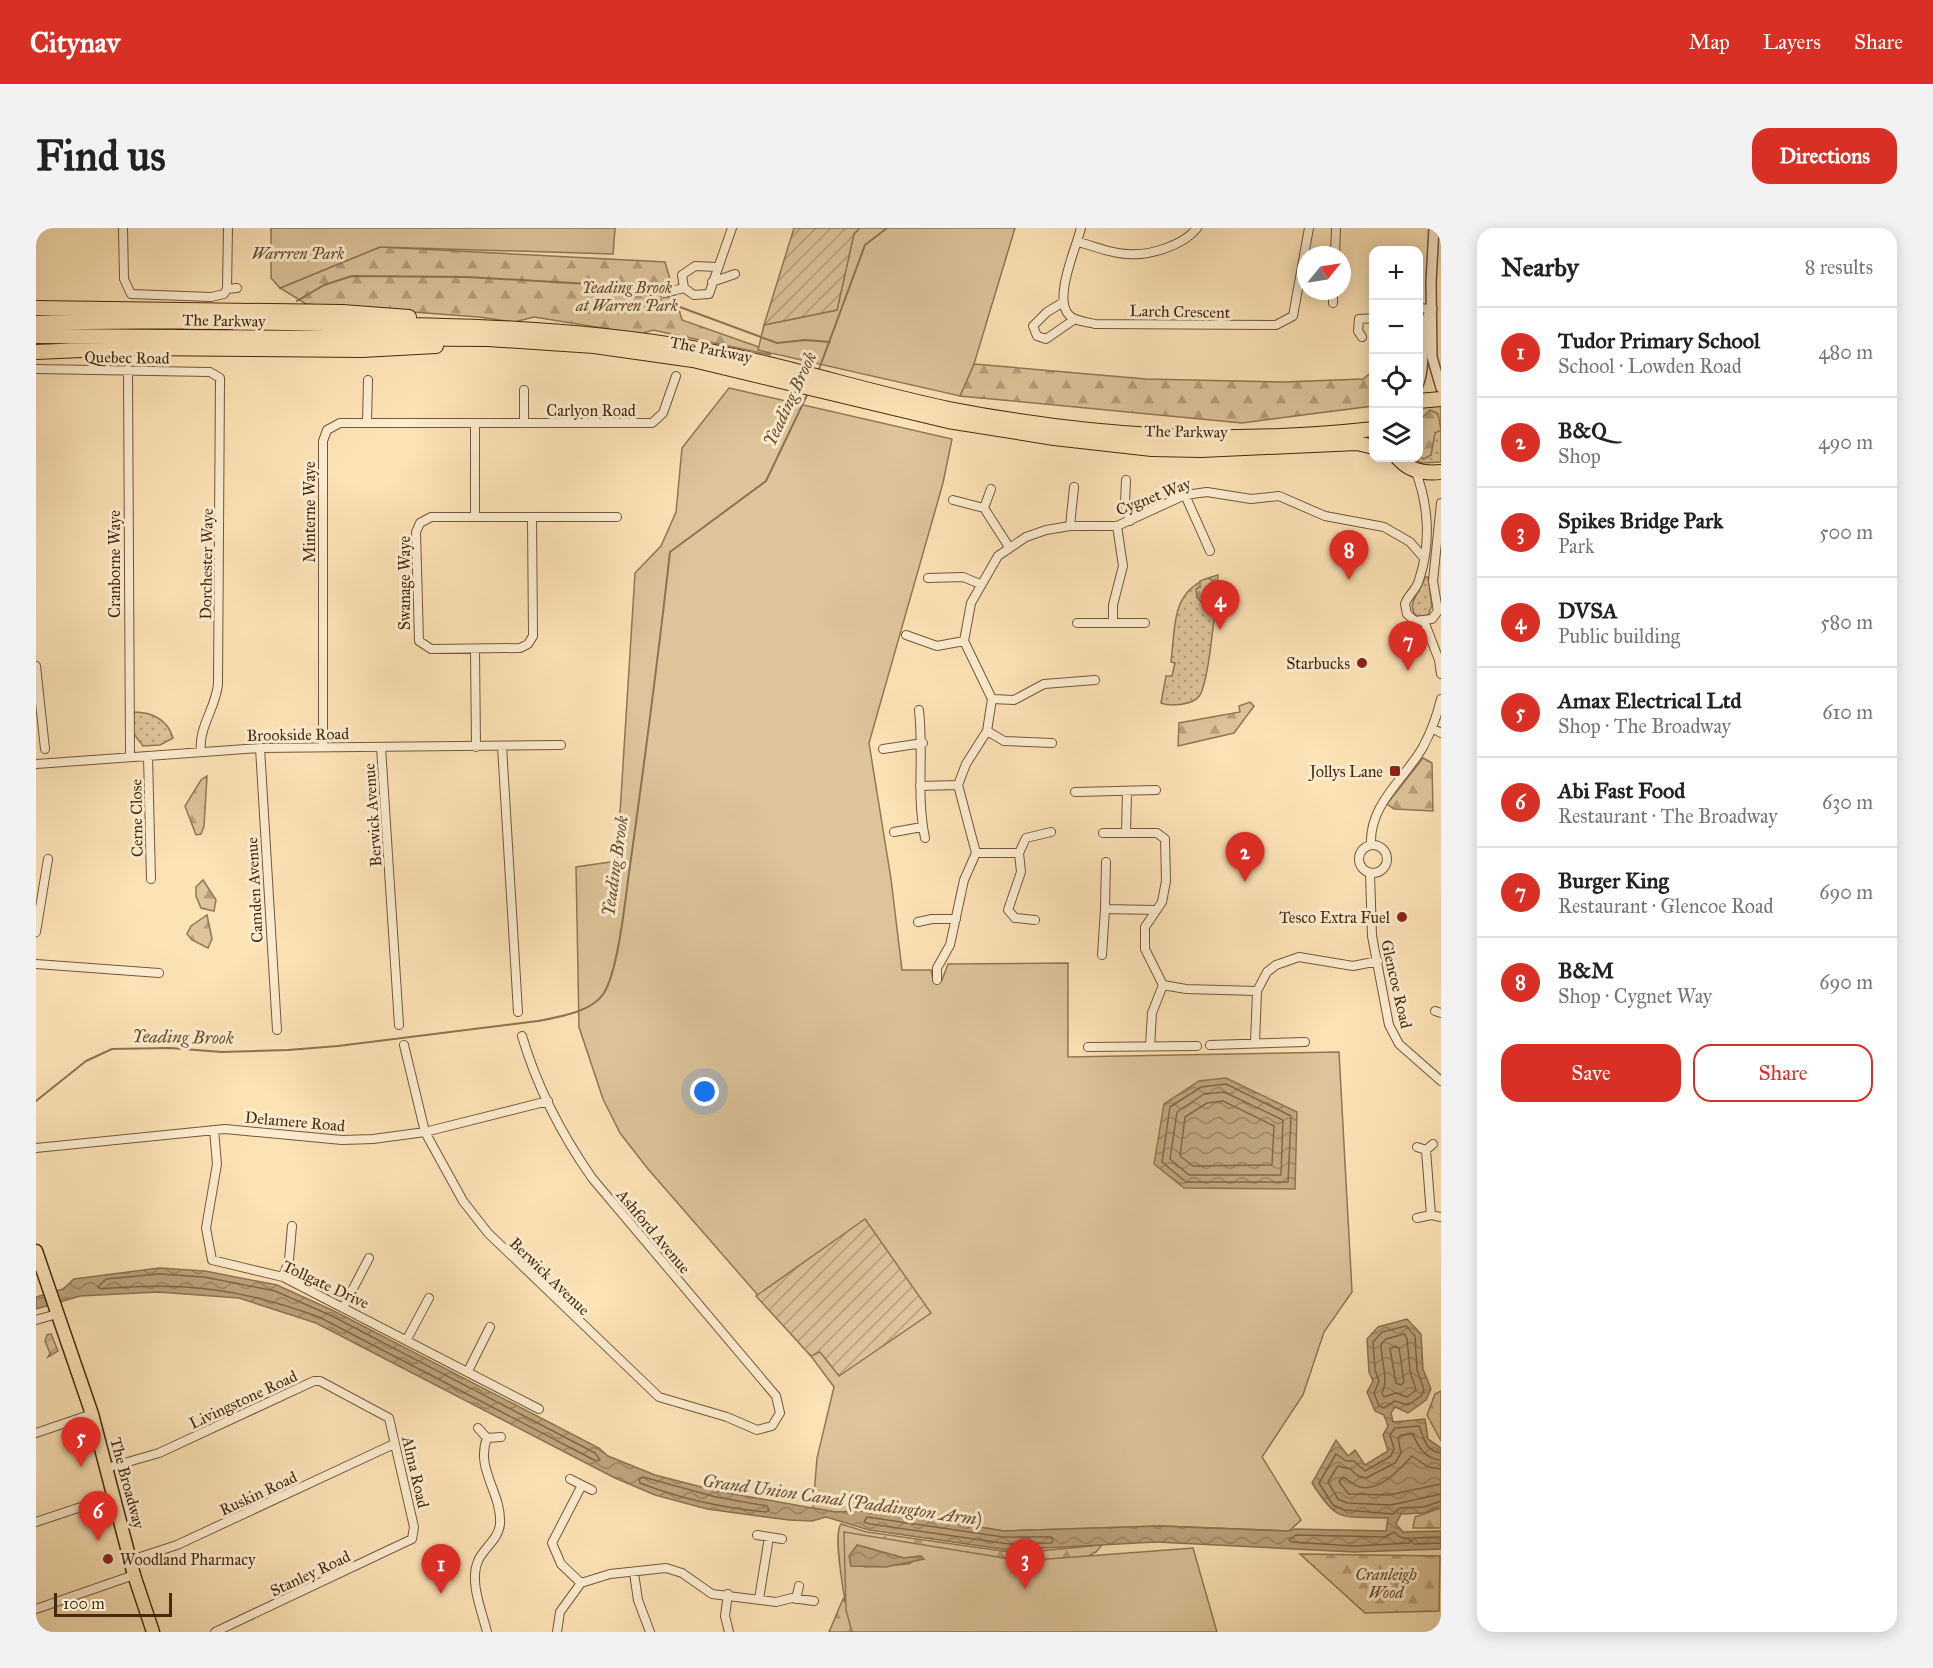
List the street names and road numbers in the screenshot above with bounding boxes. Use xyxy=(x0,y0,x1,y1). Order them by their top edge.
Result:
street label: Larch Crescent xyxy=(1130,301,1231,322)
street label: The Parkway xyxy=(182,310,266,331)
street label: The Parkway xyxy=(668,332,754,367)
street label: Quebec Road xyxy=(84,347,170,368)
street label: Carlyon Road xyxy=(546,401,636,420)
street label: The Parkway xyxy=(1144,421,1228,442)
street label: Minterne Waye xyxy=(300,461,319,563)
street label: Cygnet Way xyxy=(1113,473,1194,520)
street label: Dorchester Waye xyxy=(196,508,217,620)
street label: Cranborne Waye xyxy=(105,510,124,618)
street label: Swanage Waye xyxy=(395,536,415,630)
street label: Brookside Road xyxy=(247,724,349,745)
street label: Berwick Avenue xyxy=(359,762,386,867)
street label: Cerne Close xyxy=(126,778,147,857)
street label: Camden Avenue xyxy=(242,836,267,943)
street label: Glencoe Road xyxy=(1377,938,1416,1030)
street label: Delamere Road xyxy=(244,1108,346,1135)
street label: Ashford Avenue xyxy=(612,1184,695,1278)
street label: Berwick Avenue xyxy=(506,1233,594,1319)
street label: Tollgate Drive xyxy=(279,1256,372,1314)
street label: Livingstone Road xyxy=(186,1366,301,1434)
street label: Alma Road xyxy=(398,1434,433,1510)
street label: The Broadway xyxy=(106,1435,149,1531)
street label: Ruskin Road xyxy=(216,1467,300,1520)
street label: Stanley Road xyxy=(267,1547,353,1600)

